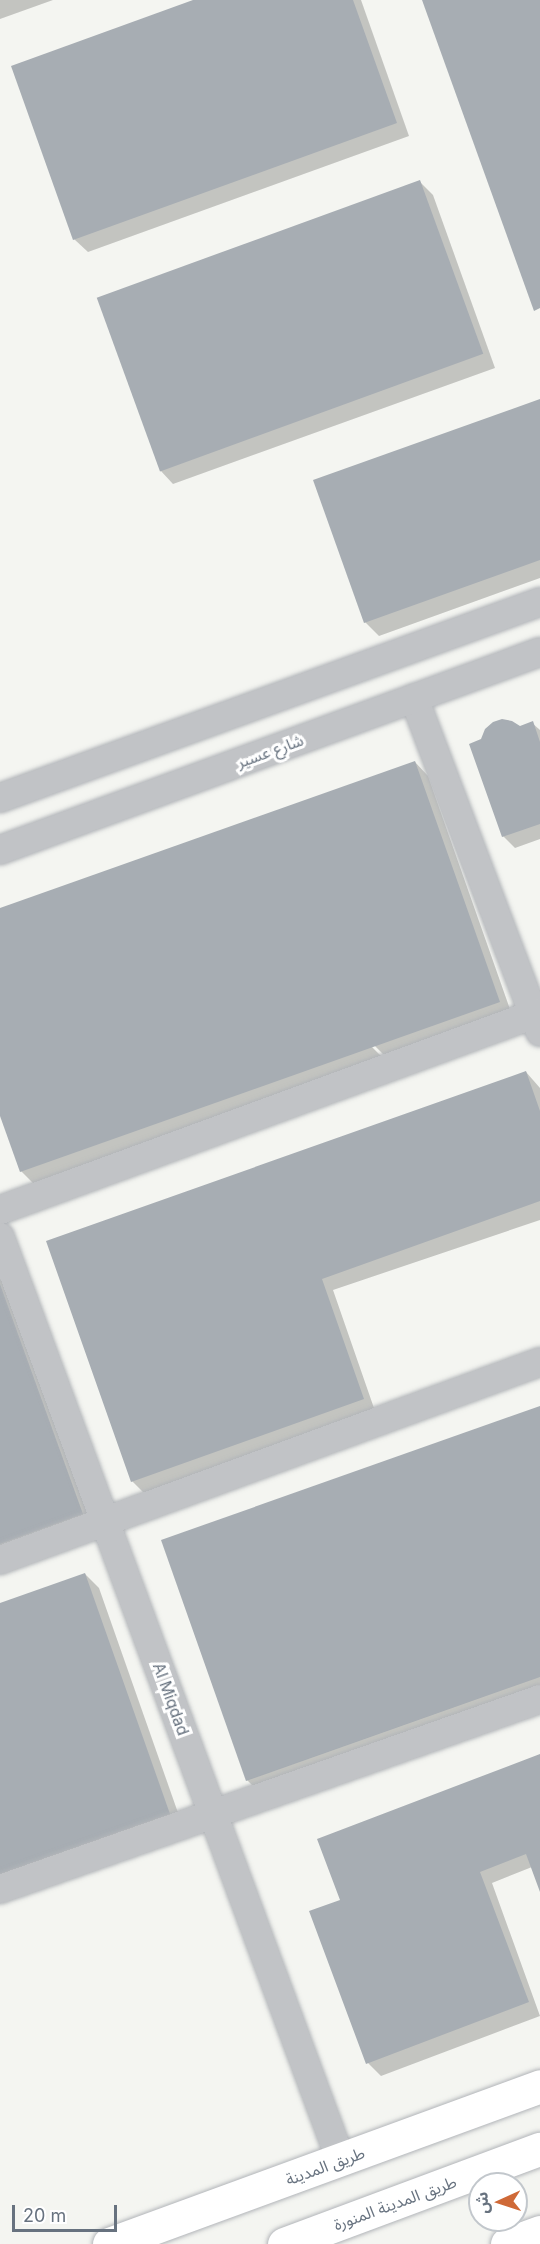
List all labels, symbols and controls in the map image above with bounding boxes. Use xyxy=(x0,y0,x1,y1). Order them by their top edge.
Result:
street label: شارع عسير xyxy=(234,730,306,772)
street label: Al Miqdad xyxy=(149,1660,193,1738)
street label: طريق المدينة xyxy=(283,2143,367,2189)
street label: طريق المدينة المنورة xyxy=(331,2172,459,2234)
north arrow xyxy=(468,2172,528,2232)
text: ش xyxy=(471,2191,493,2214)
scale bar xyxy=(15,2193,120,2231)
text: 20 m xyxy=(23,2205,66,2226)

